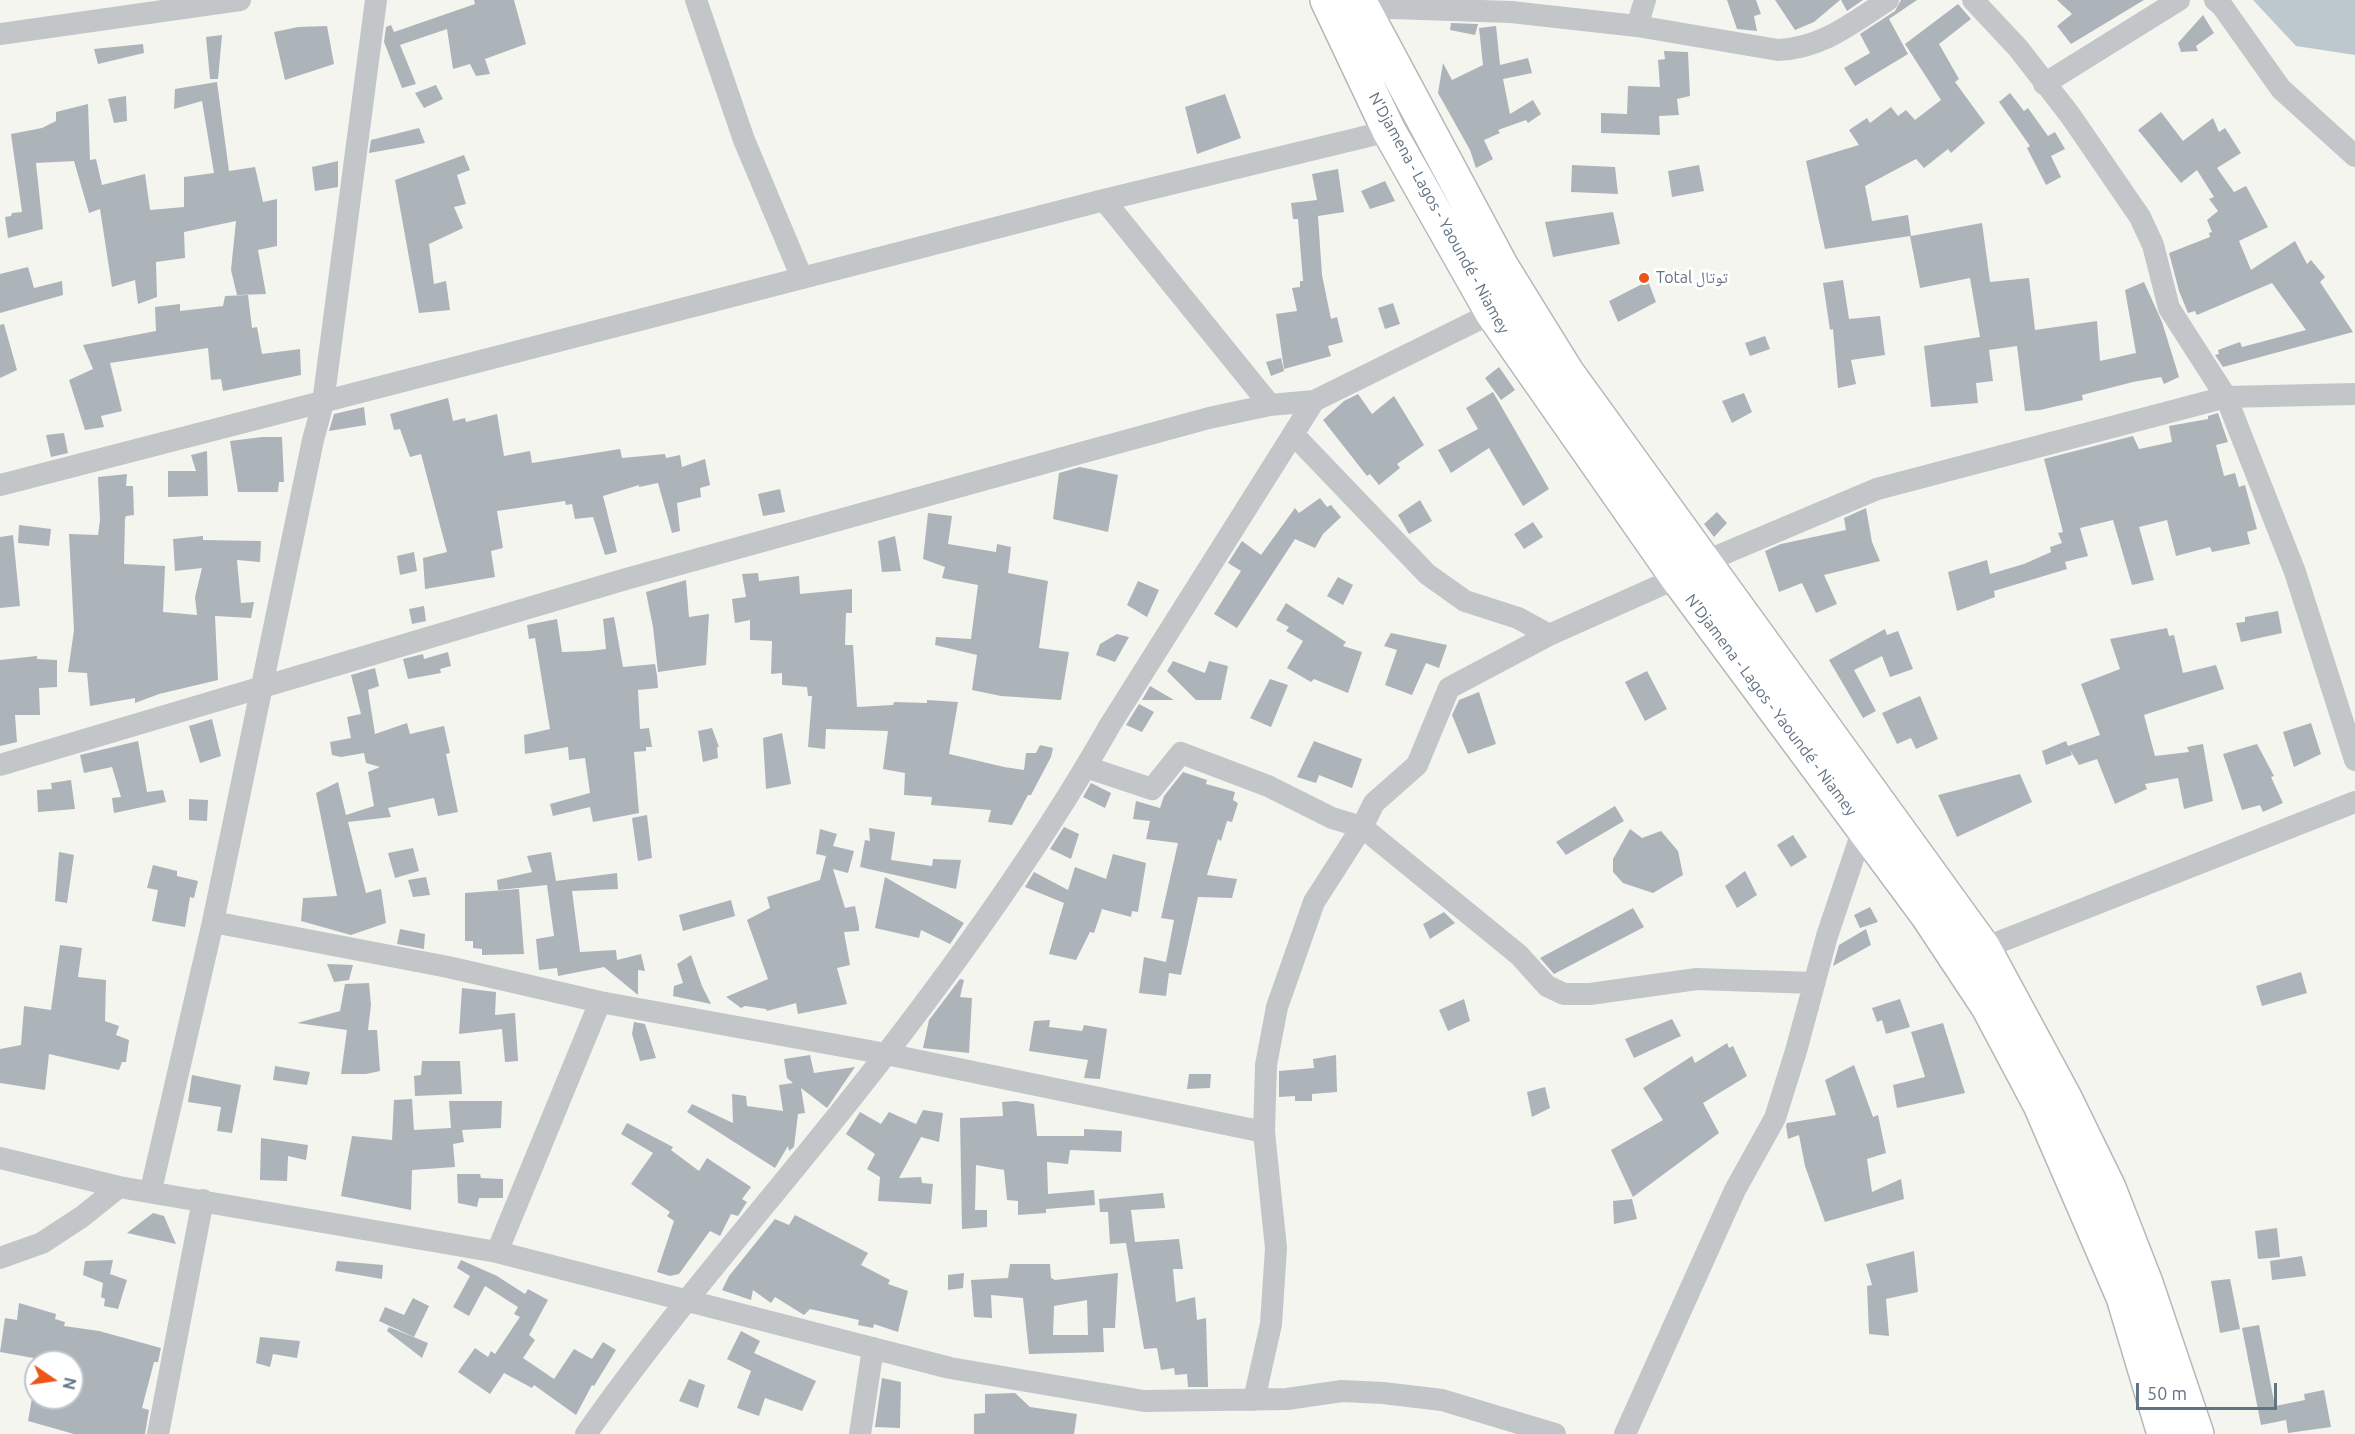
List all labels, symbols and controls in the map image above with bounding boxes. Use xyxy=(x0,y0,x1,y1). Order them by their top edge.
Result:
street label: N'Djamena - Lagos - Yaoundé - Niamey xyxy=(1364,89,1514,337)
place label: Total توتال xyxy=(1656,268,1728,288)
marker: Total توتال xyxy=(1637,271,1651,285)
street label: N'Djamena - Lagos - Yaoundé - Niamey xyxy=(1681,590,1861,820)
north arrow xyxy=(24,1350,84,1410)
scale bar xyxy=(2139,1371,2280,1409)
text: N xyxy=(59,1376,80,1391)
text: 50 m xyxy=(2147,1383,2187,1403)

